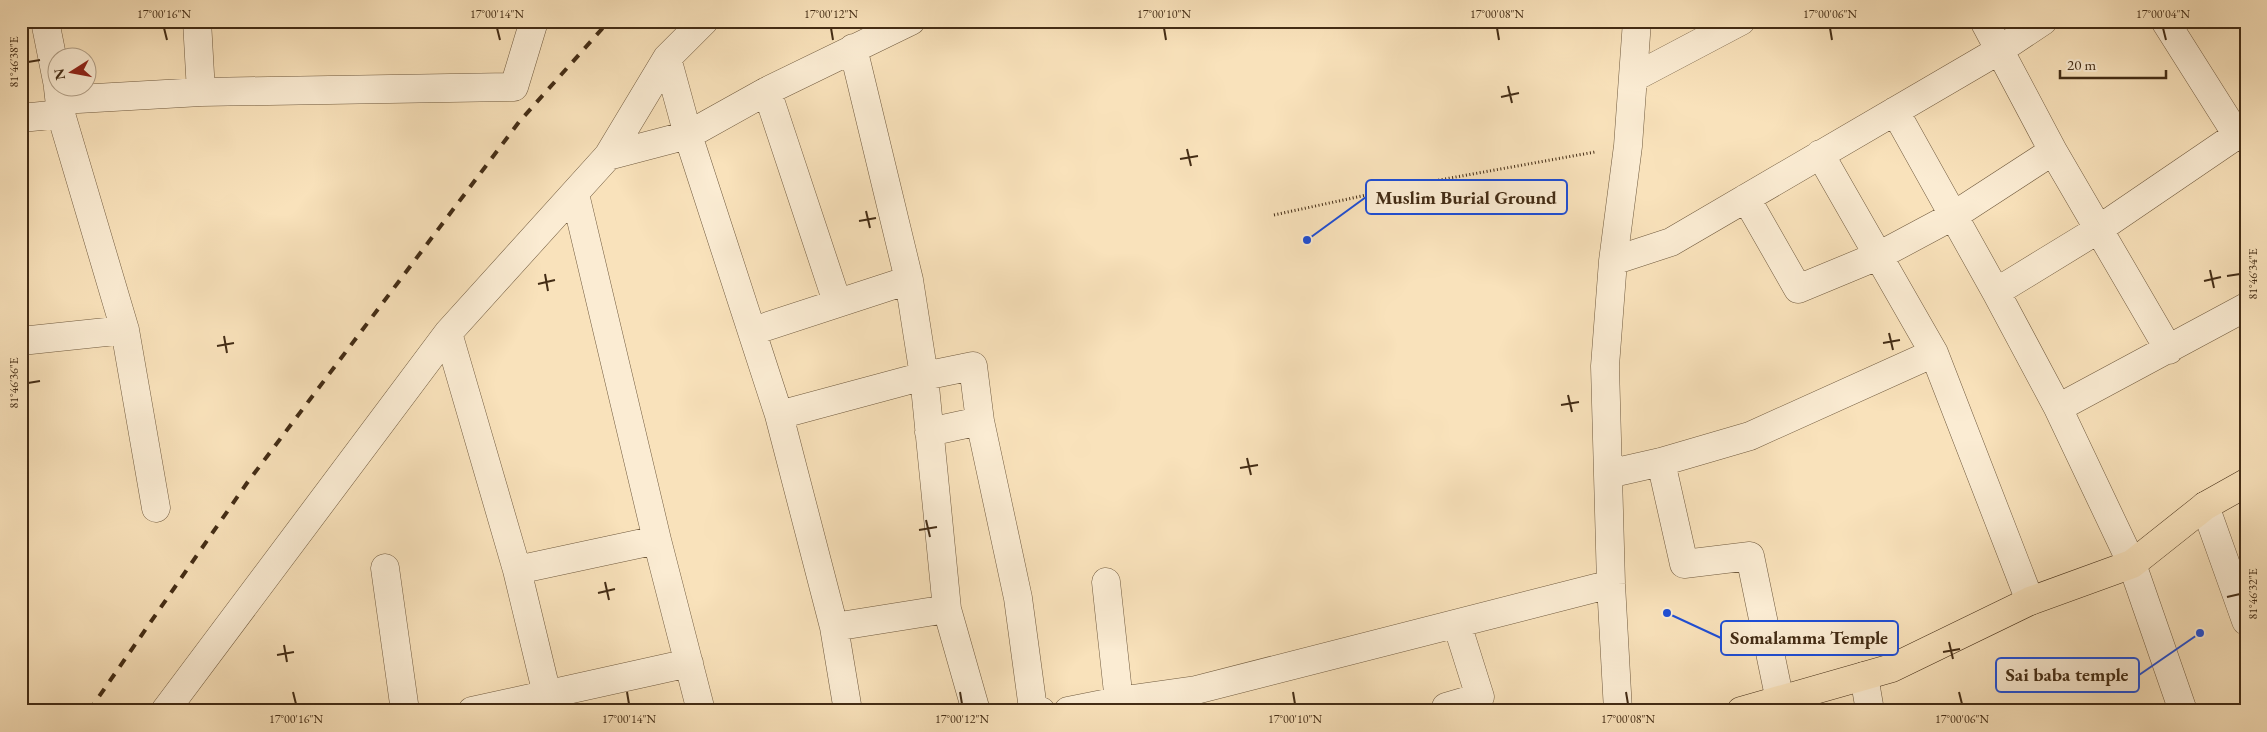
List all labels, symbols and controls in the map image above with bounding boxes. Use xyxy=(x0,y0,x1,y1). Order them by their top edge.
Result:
text: 17°00'16"N xyxy=(137,6,191,22)
text: 17°00'14"N xyxy=(470,6,524,22)
text: 17°00'12"N xyxy=(804,6,858,22)
text: 17°00'10"N xyxy=(1137,6,1191,22)
text: 17°00'08"N xyxy=(1470,6,1524,22)
text: 17°00'06"N xyxy=(1803,6,1857,22)
text: 17°00'04"N xyxy=(2136,6,2190,22)
text: 81°46'38"E xyxy=(6,36,22,88)
north arrow xyxy=(48,48,98,98)
scale bar xyxy=(2060,48,2166,80)
text: 20 m xyxy=(2067,55,2096,74)
text: N xyxy=(49,67,69,82)
callout: Muslim Burial Ground xyxy=(1366,180,1567,214)
text: Muslim Burial Ground xyxy=(1375,185,1557,210)
text: 81°46'34"E xyxy=(2245,248,2261,300)
text: 81°46'36"E xyxy=(6,357,22,409)
text: 81°46'32"E xyxy=(2245,568,2261,620)
callout: Somalamma Temple xyxy=(1721,621,1898,655)
text: Somalamma Temple xyxy=(1730,625,1888,650)
callout: Sai baba temple xyxy=(1996,658,2139,692)
text: Sai baba temple xyxy=(2005,662,2129,687)
text: 17°00'16"N xyxy=(269,711,323,727)
text: 17°00'14"N xyxy=(602,711,656,727)
text: 17°00'12"N xyxy=(935,711,989,727)
text: 17°00'10"N xyxy=(1268,711,1322,727)
text: 17°00'08"N xyxy=(1601,711,1655,727)
text: 17°00'06"N xyxy=(1935,711,1989,727)

